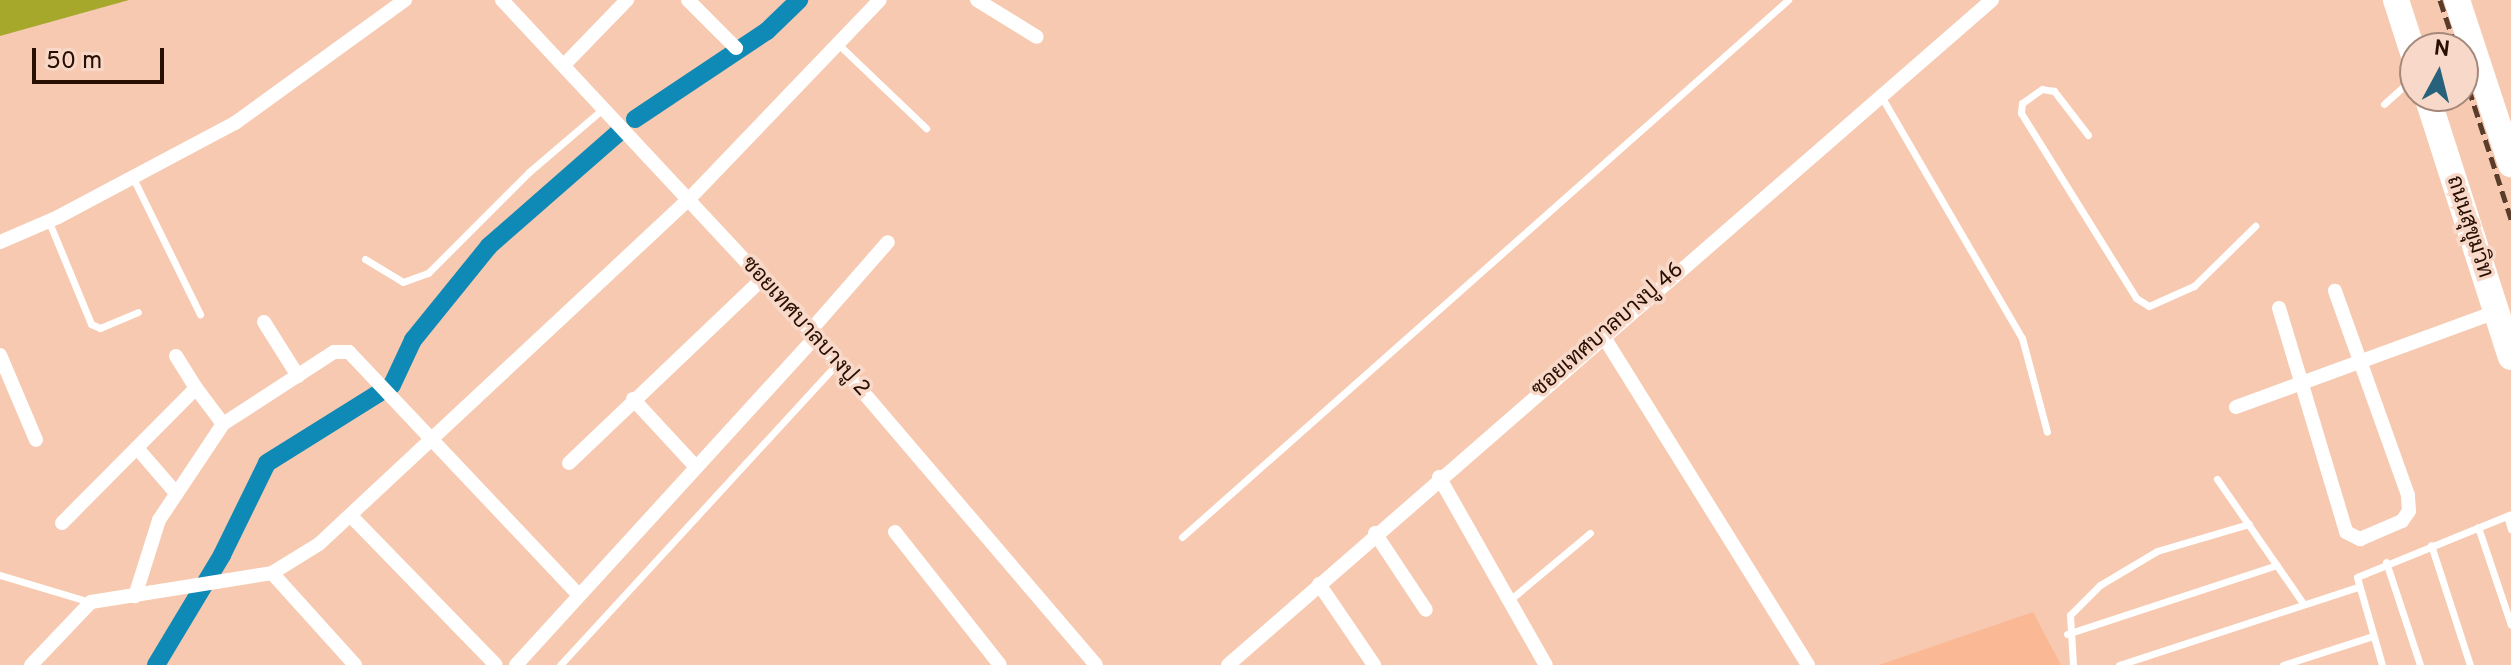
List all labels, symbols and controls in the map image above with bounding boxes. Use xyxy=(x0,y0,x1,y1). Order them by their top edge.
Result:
scale bar xyxy=(36,32,168,82)
north arrow xyxy=(2399,32,2479,112)
text: N xyxy=(2432,35,2451,64)
text: 50 m xyxy=(46,47,102,77)
street label: ถนนสุขุมวิท xyxy=(2440,173,2498,281)
street label: ซอยเทศบาลบางปู 2 xyxy=(735,252,875,402)
street label: ซอยเทศบาลบางปู 46 xyxy=(1527,257,1689,403)

